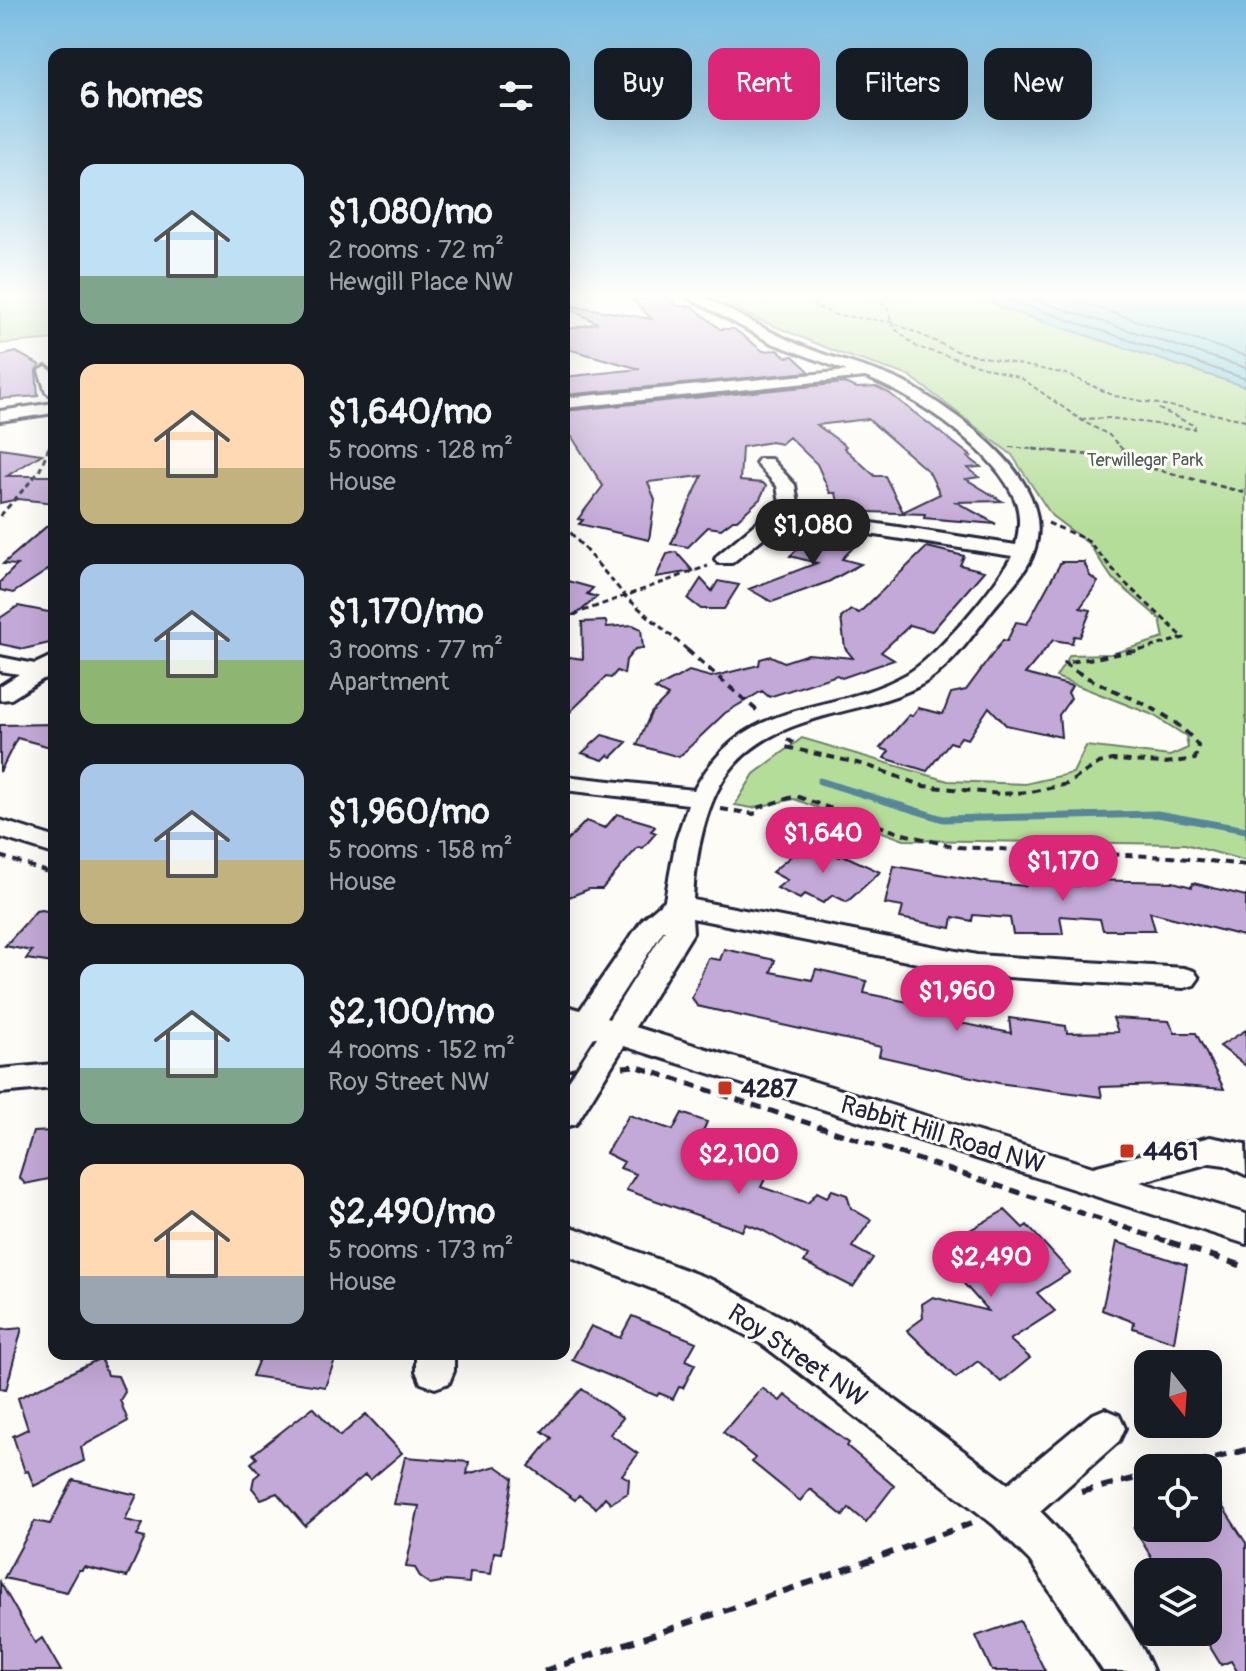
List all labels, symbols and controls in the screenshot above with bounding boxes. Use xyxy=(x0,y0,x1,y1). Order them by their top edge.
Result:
chip: Buy xyxy=(594,48,692,120)
chip: Rent xyxy=(708,48,820,120)
chip: Filters xyxy=(836,48,968,120)
chip: New xyxy=(984,48,1092,120)
icon: filters xyxy=(494,74,538,118)
text: 6 homes xyxy=(80,75,203,118)
text: $1,080/mo xyxy=(328,191,493,234)
icon: home xyxy=(144,196,240,292)
text: 2 rooms · 72 m² xyxy=(328,234,504,266)
text: Hewgill Place NW xyxy=(328,266,514,298)
text: $1,640/mo xyxy=(328,391,492,434)
icon: home xyxy=(144,396,240,492)
text: 5 rooms · 128 m² xyxy=(328,434,513,466)
park label: Terwillegar Park xyxy=(1087,449,1204,472)
text: House xyxy=(328,466,396,498)
pin: $1,080 xyxy=(748,499,878,567)
text: $1,080 xyxy=(773,509,853,541)
text: $1,170/mo xyxy=(328,591,484,634)
icon: home xyxy=(144,596,240,692)
text: 3 rooms · 77 m² xyxy=(328,634,503,666)
text: Apartment xyxy=(328,666,449,698)
text: $1,960/mo xyxy=(328,791,490,834)
icon: home xyxy=(144,796,240,892)
pin: $1,640 xyxy=(758,807,888,875)
text: $1,640 xyxy=(784,817,862,849)
text: 5 rooms · 158 m² xyxy=(328,834,513,866)
pin: $1,170 xyxy=(998,835,1128,903)
text: $1,170 xyxy=(1027,845,1099,877)
text: House xyxy=(328,866,396,898)
pin: $1,960 xyxy=(892,965,1022,1033)
text: $1,960 xyxy=(918,975,996,1007)
text: $2,100/mo xyxy=(328,991,494,1034)
icon: home xyxy=(144,996,240,1092)
text: 4 rooms · 152 m² xyxy=(328,1034,515,1066)
text: Roy Street NW xyxy=(328,1066,490,1098)
place label: 4287 xyxy=(741,1073,798,1105)
marker: 4287 xyxy=(716,1079,734,1097)
street label: Rabbit Hill Road NW xyxy=(837,1089,1049,1181)
pin: $2,100 xyxy=(674,1128,804,1196)
place label: 4461 xyxy=(1143,1136,1198,1168)
text: $2,100 xyxy=(699,1138,779,1170)
marker: 4461 xyxy=(1118,1142,1136,1160)
text: $2,490/mo xyxy=(328,1191,495,1234)
icon: home xyxy=(144,1196,240,1292)
pin: $2,490 xyxy=(926,1231,1056,1299)
text: 5 rooms · 173 m² xyxy=(328,1234,514,1266)
text: $2,490 xyxy=(950,1241,1032,1273)
text: House xyxy=(328,1266,396,1298)
street label: Roy Street NW xyxy=(721,1297,873,1414)
north arrow xyxy=(1134,1350,1222,1438)
map controls xyxy=(1134,1350,1222,1646)
button: locate xyxy=(1134,1454,1222,1542)
button: layers xyxy=(1134,1558,1222,1646)

